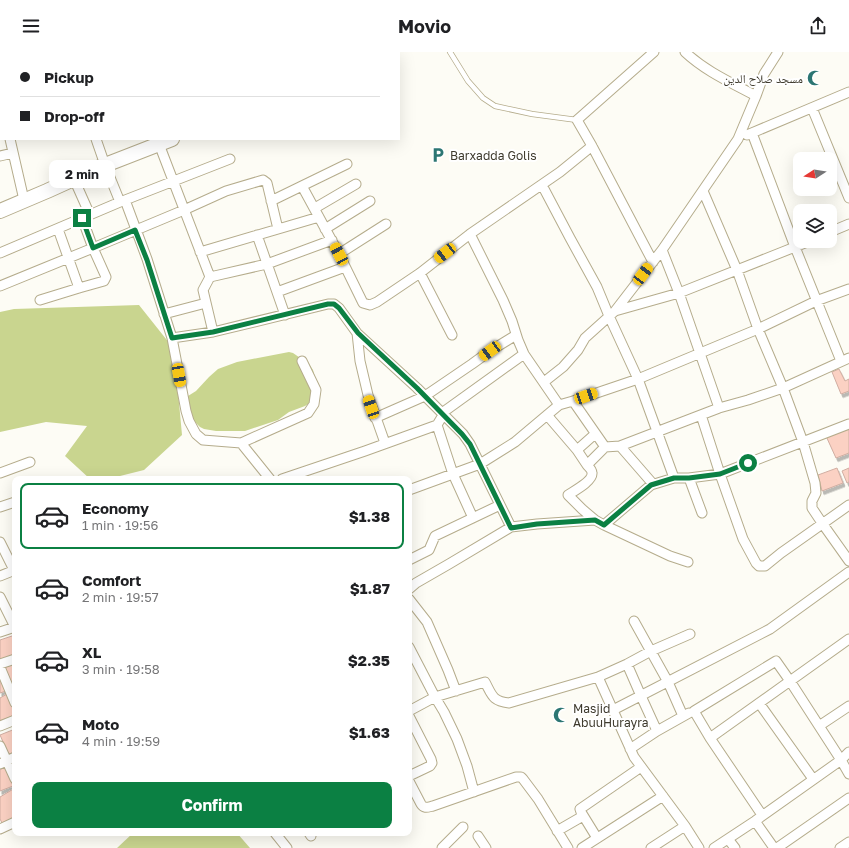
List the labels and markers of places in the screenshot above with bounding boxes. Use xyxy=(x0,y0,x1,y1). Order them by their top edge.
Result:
mosque icon: مسجد صلاح الدين xyxy=(806,69,824,87)
place label: مسجد صلاح الدين xyxy=(723,71,803,86)
parking icon: Barxadda Golis xyxy=(429,146,447,164)
place label: Barxadda Golis xyxy=(450,148,537,163)
place label: Masjid AbuuHurayra xyxy=(573,701,648,730)
mosque icon: Masjid AbuuHurayra xyxy=(552,706,570,724)

